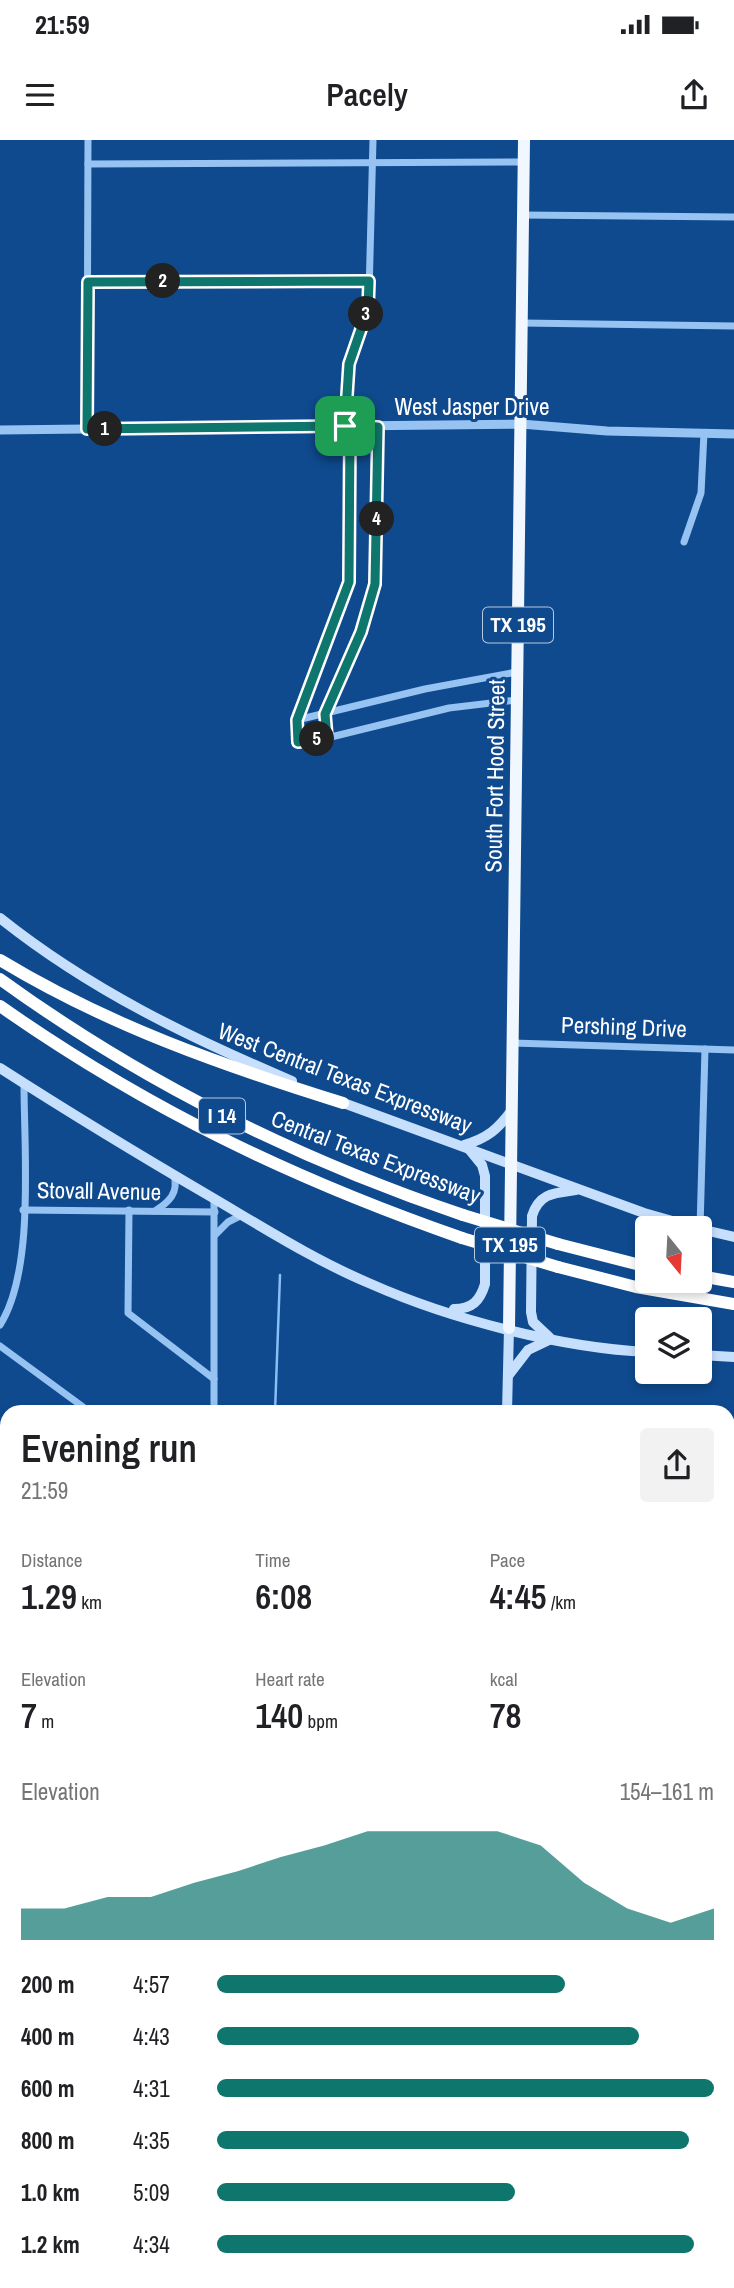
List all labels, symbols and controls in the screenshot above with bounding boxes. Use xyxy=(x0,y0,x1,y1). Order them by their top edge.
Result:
text: 21:59 xyxy=(35,7,90,42)
text: Pacely xyxy=(326,73,408,116)
icon: menu xyxy=(21,76,59,114)
icon: share xyxy=(675,76,713,114)
pin: 2 xyxy=(146,264,180,298)
text: 2 xyxy=(158,267,167,293)
pin: 3 xyxy=(348,296,384,332)
text: 3 xyxy=(361,300,370,326)
street label: West Jasper Drive xyxy=(395,391,549,422)
pin xyxy=(315,396,375,456)
icon: arrive xyxy=(326,407,364,445)
pin: 1 xyxy=(88,412,122,446)
text: 1 xyxy=(100,415,109,441)
pin: 4 xyxy=(360,502,394,536)
text: 4 xyxy=(372,505,381,531)
road number: TX 195 xyxy=(483,608,553,643)
street label: South Fort Hood Street xyxy=(477,679,512,873)
pin: 5 xyxy=(300,722,334,756)
text: 5 xyxy=(312,725,321,751)
street label: Pershing Drive xyxy=(561,1009,687,1044)
street label: West Central Texas Expressway xyxy=(214,1015,477,1141)
road number: I 14 xyxy=(199,1098,245,1133)
street label: Central Texas Expressway xyxy=(267,1102,486,1211)
street label: Stovall Avenue xyxy=(37,1174,161,1207)
north arrow xyxy=(635,1216,712,1293)
map controls xyxy=(635,1216,712,1384)
road number: TX 195 xyxy=(475,1228,545,1262)
button: layers xyxy=(635,1307,712,1384)
text: Evening run xyxy=(21,1423,197,1474)
button: share xyxy=(640,1428,714,1502)
text: 21:59 xyxy=(21,1475,68,1506)
text: Distance xyxy=(21,1547,82,1573)
text: Time xyxy=(255,1547,290,1573)
text: Pace xyxy=(490,1547,525,1573)
text: 1.29 xyxy=(21,1573,77,1620)
text: 6:08 xyxy=(255,1573,312,1620)
text: 4:45 xyxy=(490,1573,547,1620)
text: km xyxy=(77,1589,102,1615)
text: /km xyxy=(547,1589,576,1615)
text: Elevation xyxy=(21,1666,86,1692)
text: Heart rate xyxy=(255,1666,325,1692)
text: kcal xyxy=(490,1666,517,1692)
text: 7 xyxy=(21,1692,37,1739)
text: 140 xyxy=(255,1692,303,1739)
text: 78 xyxy=(490,1692,522,1739)
text: m xyxy=(37,1708,54,1734)
text: bpm xyxy=(303,1708,338,1734)
text: Elevation xyxy=(21,1776,100,1807)
text: 154–161 m xyxy=(620,1776,714,1807)
text: 200 m xyxy=(21,1969,74,2000)
text: 4:57 xyxy=(133,1969,170,2000)
text: 400 m xyxy=(21,2021,74,2052)
text: 4:43 xyxy=(133,2021,170,2052)
text: 600 m xyxy=(21,2073,74,2104)
text: 4:31 xyxy=(133,2073,170,2104)
text: 800 m xyxy=(21,2125,74,2156)
text: 4:35 xyxy=(133,2125,170,2156)
text: 1.0 km xyxy=(21,2177,80,2208)
text: 5:09 xyxy=(133,2177,170,2208)
text: 1.2 km xyxy=(21,2229,80,2260)
text: 4:34 xyxy=(133,2229,170,2260)

